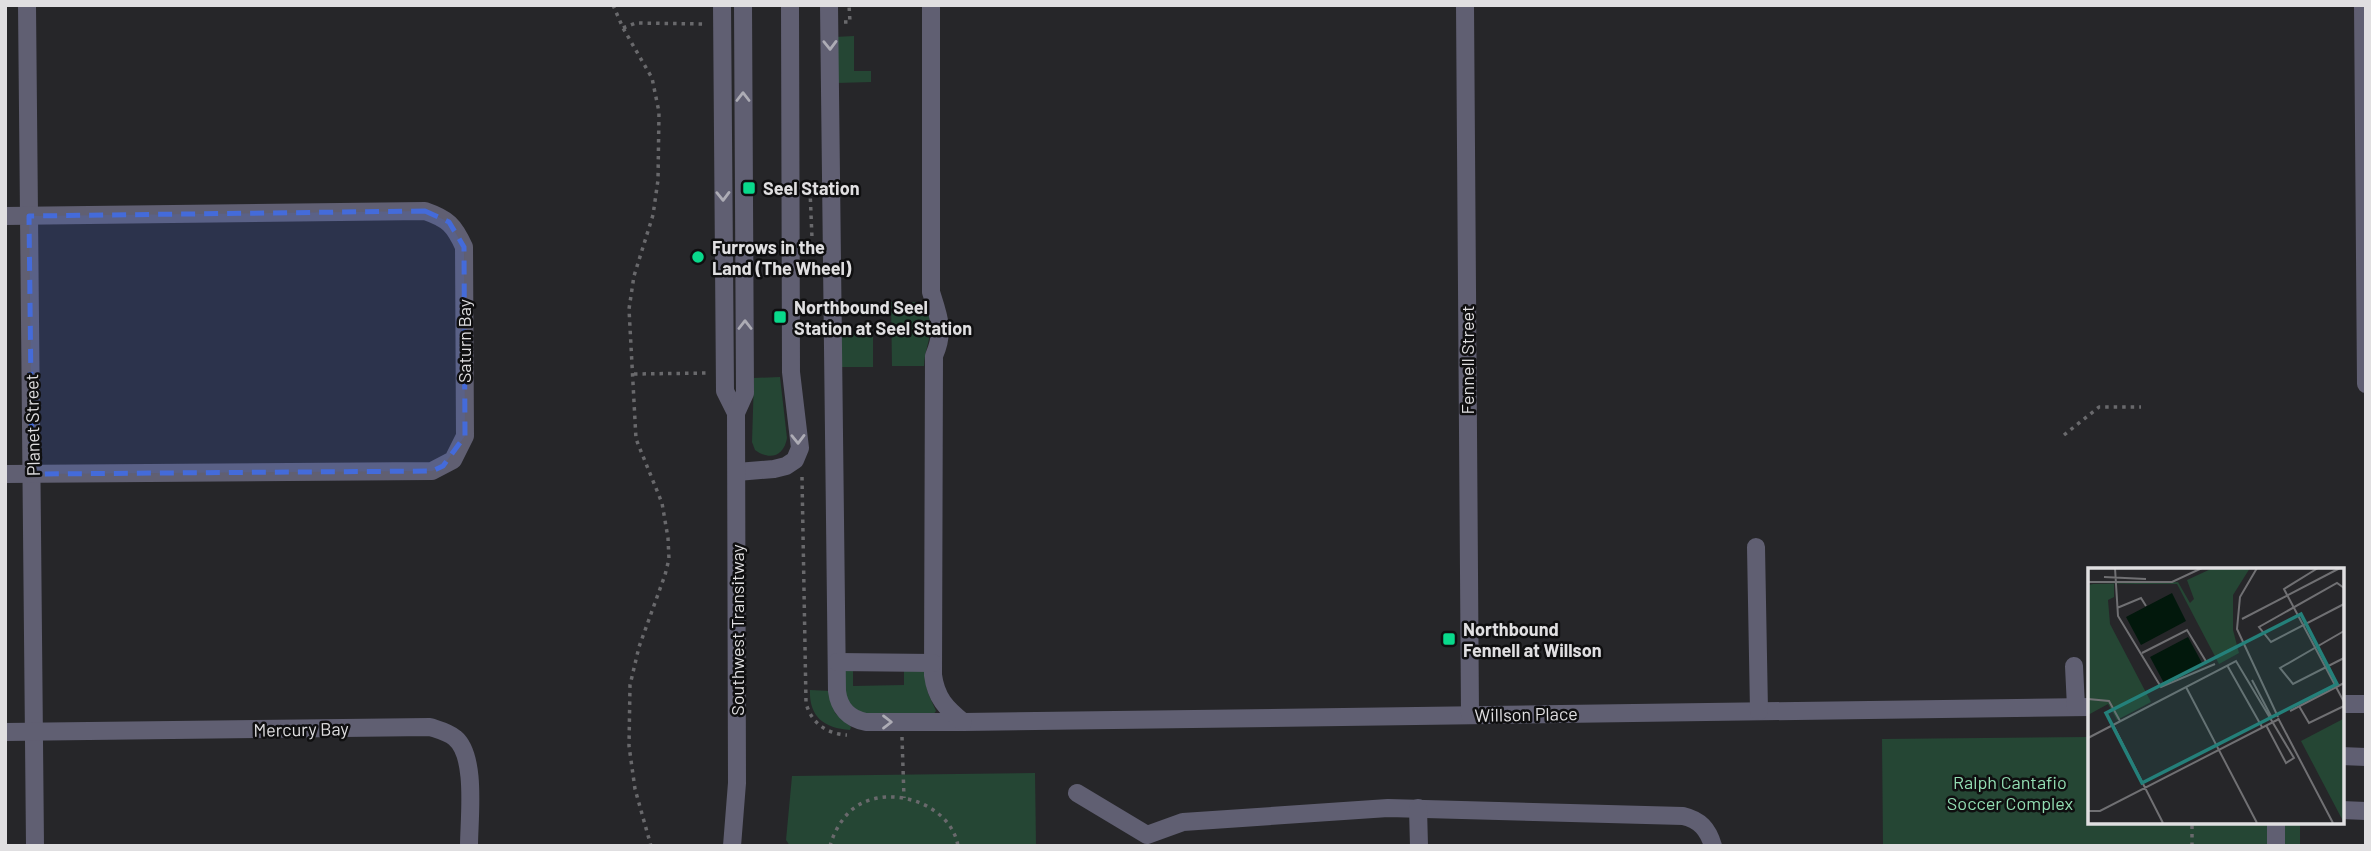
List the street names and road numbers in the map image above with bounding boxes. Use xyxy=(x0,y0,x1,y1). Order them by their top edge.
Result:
street label: Saturn Bay xyxy=(453,299,475,383)
street label: Fennell Street xyxy=(1456,306,1478,415)
street label: Planet Street xyxy=(20,374,44,476)
street label: Southwest Transitway xyxy=(726,544,748,716)
street label: Willson Place xyxy=(1474,702,1578,726)
street label: Mercury Bay xyxy=(253,717,349,741)

